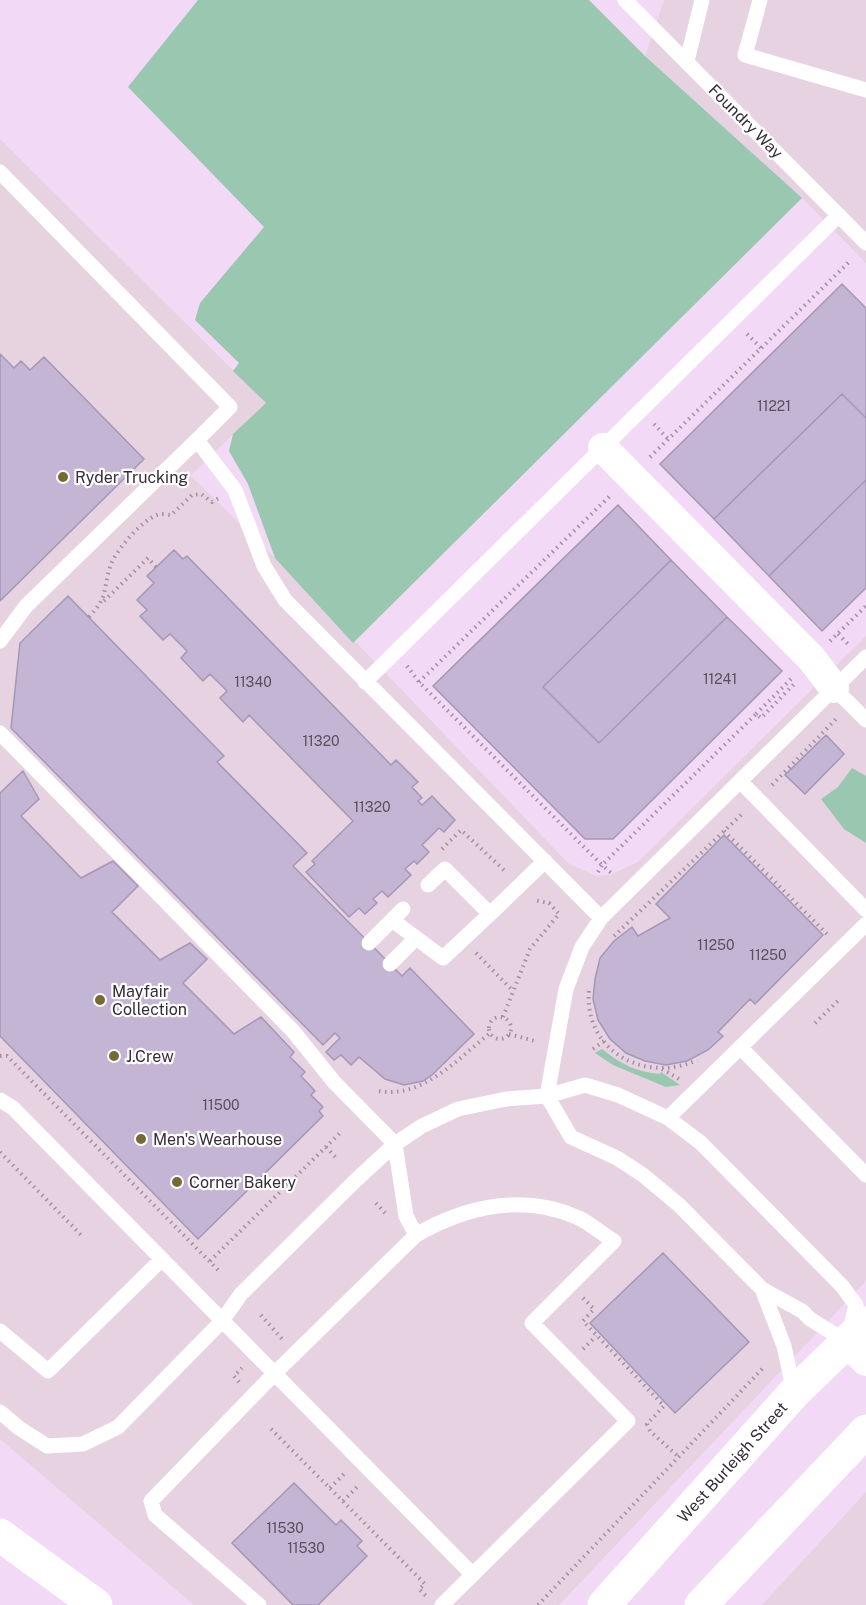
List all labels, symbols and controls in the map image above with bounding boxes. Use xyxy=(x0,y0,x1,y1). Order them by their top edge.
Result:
street label: Foundry Way xyxy=(705,80,787,163)
house number: 11221 xyxy=(757,398,791,414)
place label: Ryder Trucking xyxy=(75,468,188,487)
marker: Ryder Trucking xyxy=(56,470,70,484)
house number: 11241 xyxy=(703,671,737,687)
house number: 11340 xyxy=(234,674,272,690)
house number: 11320 xyxy=(302,733,340,749)
house number: 11320 xyxy=(353,799,391,815)
house number: 11250 xyxy=(697,937,735,953)
house number: 11250 xyxy=(749,947,787,963)
place label: Mayfair Collection xyxy=(112,982,187,1019)
marker: Mayfair Collection xyxy=(93,993,107,1007)
place label: J.Crew xyxy=(126,1047,174,1066)
marker: J.Crew xyxy=(107,1049,121,1063)
house number: 11500 xyxy=(202,1097,240,1113)
place label: Men's Wearhouse xyxy=(153,1130,282,1149)
marker: Men's Wearhouse xyxy=(134,1132,148,1146)
place label: Corner Bakery xyxy=(189,1173,296,1192)
marker: Corner Bakery xyxy=(170,1175,184,1189)
street label: West Burleigh Street xyxy=(674,1398,791,1527)
house number: 11530 xyxy=(266,1520,304,1536)
house number: 11530 xyxy=(287,1540,325,1556)

